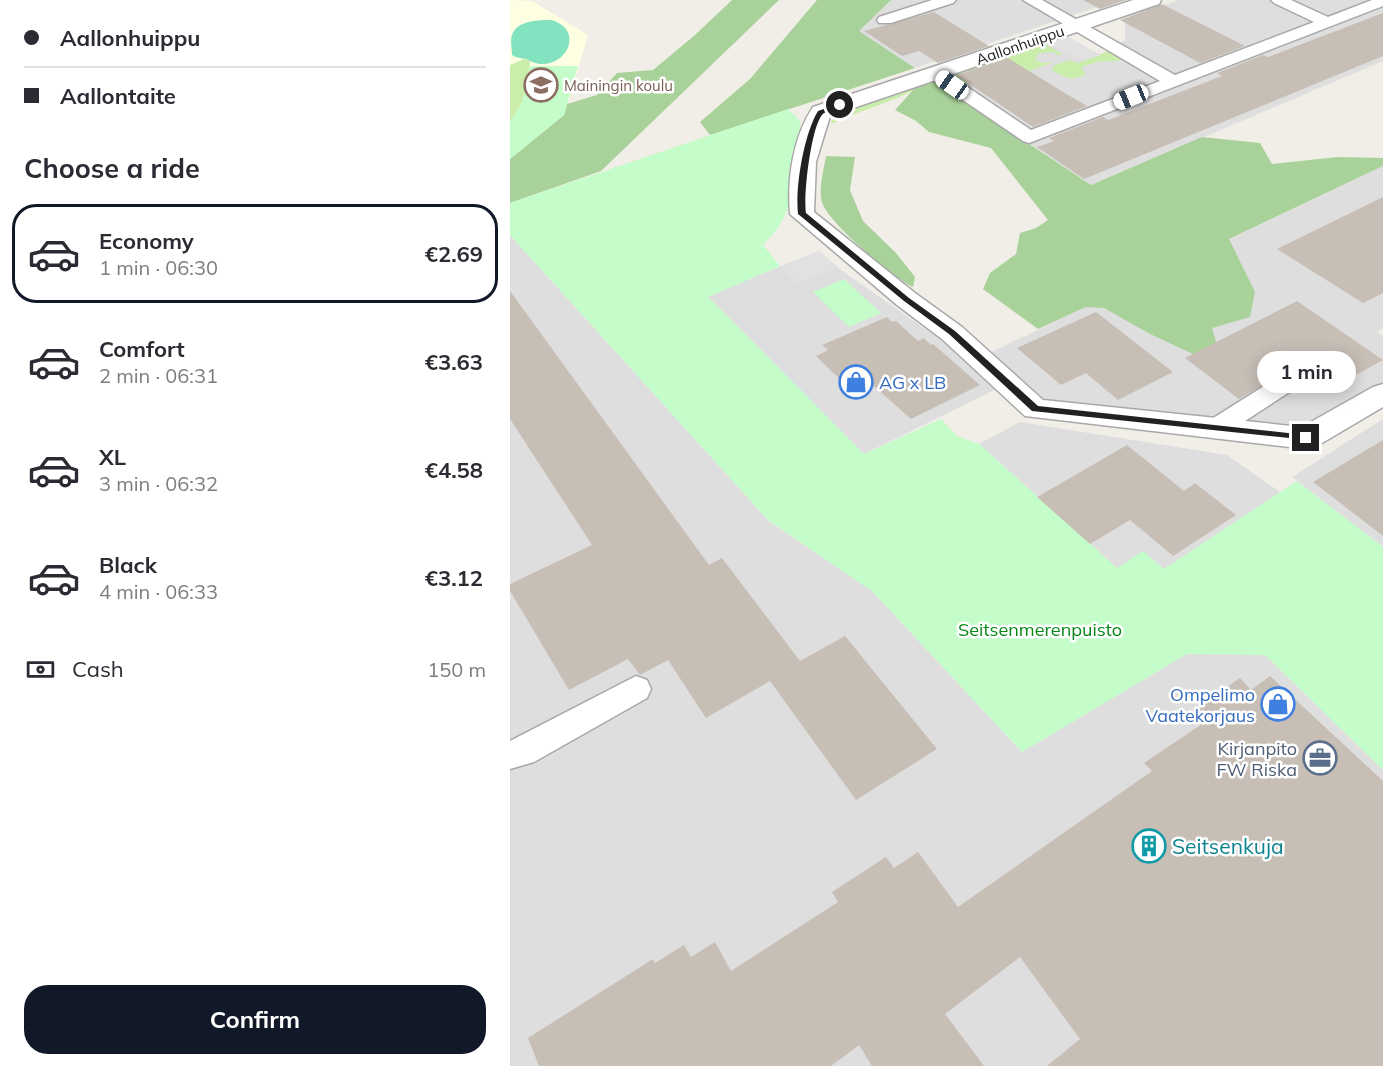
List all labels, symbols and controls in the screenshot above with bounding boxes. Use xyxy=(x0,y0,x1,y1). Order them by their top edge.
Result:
street label: Aallonhuippu xyxy=(973,21,1067,69)
text: Aallonhuippu xyxy=(60,24,200,52)
school or university icon: Mainingin koulu xyxy=(523,67,559,103)
car xyxy=(932,67,972,103)
place label: Mainingin koulu xyxy=(564,76,673,95)
text: Aallontaite xyxy=(60,82,176,110)
car xyxy=(1111,82,1151,112)
route start xyxy=(826,91,853,118)
text: Choose a ride xyxy=(24,151,200,185)
icon: car xyxy=(27,227,81,281)
text: Economy xyxy=(99,227,194,255)
text: €2.69 xyxy=(425,240,483,268)
text: 1 min · 06:30 xyxy=(99,255,218,280)
icon: car xyxy=(27,335,81,389)
text: Comfort xyxy=(99,335,185,363)
text: €3.63 xyxy=(425,348,483,376)
callout: 1 min xyxy=(1256,351,1356,393)
text: 1 min xyxy=(1280,359,1333,384)
text: 2 min · 06:31 xyxy=(99,363,218,388)
shop icon: AG x LB xyxy=(838,364,874,400)
place label: AG x LB xyxy=(879,371,946,394)
route end xyxy=(1292,424,1319,451)
icon: car xyxy=(27,443,81,497)
text: XL xyxy=(99,443,126,471)
text: €4.58 xyxy=(425,456,483,484)
text: 3 min · 06:32 xyxy=(99,471,218,496)
icon: car xyxy=(27,551,81,605)
text: Black xyxy=(99,551,157,579)
text: €3.12 xyxy=(425,564,483,592)
text: 4 min · 06:33 xyxy=(99,579,218,604)
park label: Seitsenmerenpuisto xyxy=(958,618,1122,641)
icon: cash xyxy=(24,653,57,686)
text: Cash xyxy=(72,655,124,683)
text: 150 m xyxy=(427,657,486,682)
place label: Ompelimo Vaatekorjaus xyxy=(1146,683,1255,727)
shop icon: Ompelimo Vaatekorjaus xyxy=(1260,686,1296,722)
place label: Kirjanpito FW Riska xyxy=(1216,737,1297,781)
office icon: Kirjanpito FW Riska xyxy=(1302,740,1338,776)
building icon: Seitsenkuja xyxy=(1131,828,1167,864)
place label: Seitsenkuja xyxy=(1172,833,1284,859)
button: Confirm xyxy=(24,985,486,1054)

